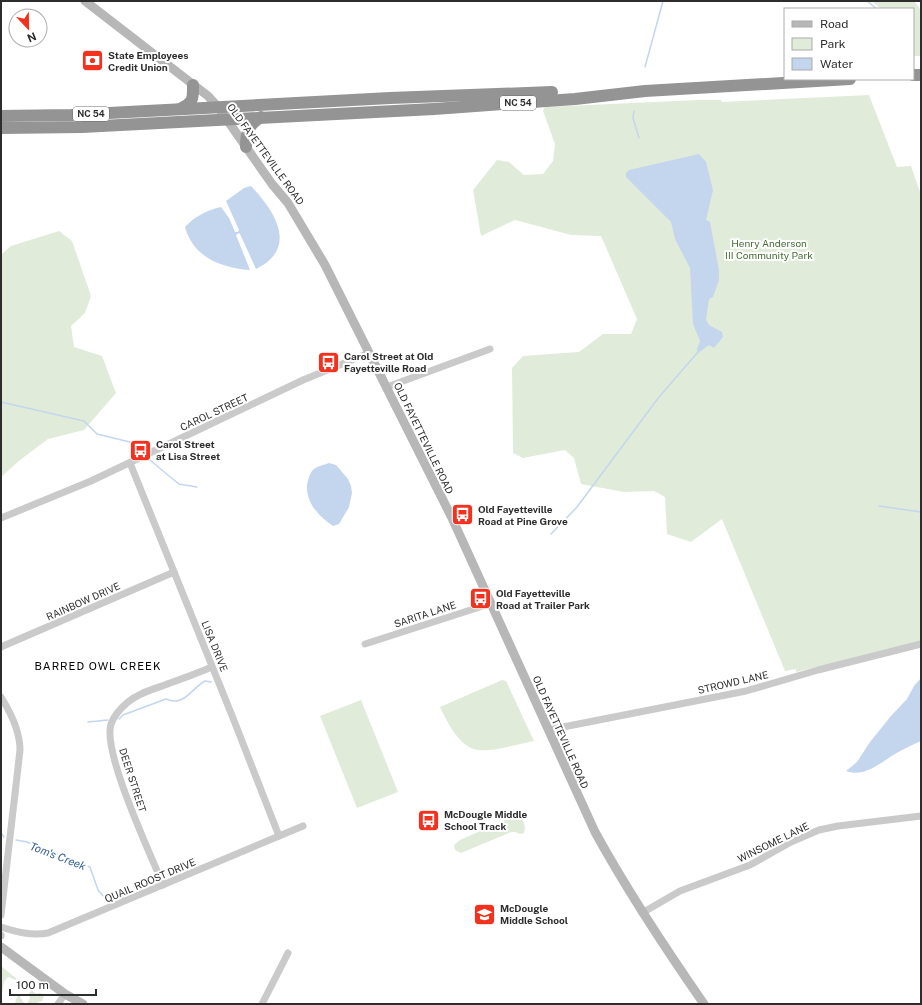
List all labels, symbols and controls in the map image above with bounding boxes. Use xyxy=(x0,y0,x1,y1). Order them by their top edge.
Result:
north arrow xyxy=(8,8,48,48)
legend xyxy=(784,8,914,80)
text: Road xyxy=(820,17,848,31)
text: N xyxy=(26,30,38,44)
text: Park xyxy=(820,37,846,51)
bank icon: State Employees Credit Union xyxy=(79,48,105,74)
place label: State Employees Credit Union xyxy=(108,49,189,73)
text: Water xyxy=(820,57,854,71)
road number: NC 54 xyxy=(500,96,536,110)
street label: OLD FAYETTEVILLE ROAD xyxy=(225,101,307,207)
road number: NC 54 xyxy=(73,107,109,121)
park label: Henry Anderson III Community Park xyxy=(725,237,813,261)
bus stop icon: Carol Street at Old Fayetteville Road xyxy=(316,349,342,375)
place label: Carol Street at Old Fayetteville Road xyxy=(344,350,433,374)
street label: OLD FAYETTEVILLE ROAD xyxy=(392,380,456,496)
street label: CAROL STREET xyxy=(178,391,250,433)
bus stop icon: Carol Street at Lisa Street xyxy=(128,437,154,463)
place label: Carol Street at Lisa Street xyxy=(156,438,220,462)
bus stop icon: Old Fayetteville Road at Pine Grove xyxy=(450,502,476,528)
place label: Old Fayetteville Road at Pine Grove xyxy=(478,503,568,527)
street label: RAINBOW DRIVE xyxy=(44,579,122,623)
bus stop icon: Old Fayetteville Road at Trailer Park xyxy=(467,586,493,612)
place label: Old Fayetteville Road at Trailer Park xyxy=(496,587,590,611)
street label: SARITA LANE xyxy=(392,598,458,630)
street label: LISA DRIVE xyxy=(199,619,231,673)
district label: BARRED OWL CREEK xyxy=(35,660,161,672)
street label: STROWD LANE xyxy=(697,668,769,696)
street label: OLD FAYETTEVILLE ROAD xyxy=(531,674,591,790)
street label: DEER STREET xyxy=(117,747,149,814)
bus stop icon: McDougle Middle School Track xyxy=(415,807,441,833)
place label: McDougle Middle School Track xyxy=(444,808,528,832)
street label: WINSOME LANE xyxy=(735,819,811,865)
water label: Tom's Creek xyxy=(28,840,88,872)
street label: QUAIL ROOST DRIVE xyxy=(103,855,197,905)
school or university icon: McDougle Middle School xyxy=(471,901,497,927)
place label: McDougle Middle School xyxy=(500,902,568,926)
scale bar xyxy=(10,971,96,997)
text: 100 m xyxy=(16,978,49,992)

